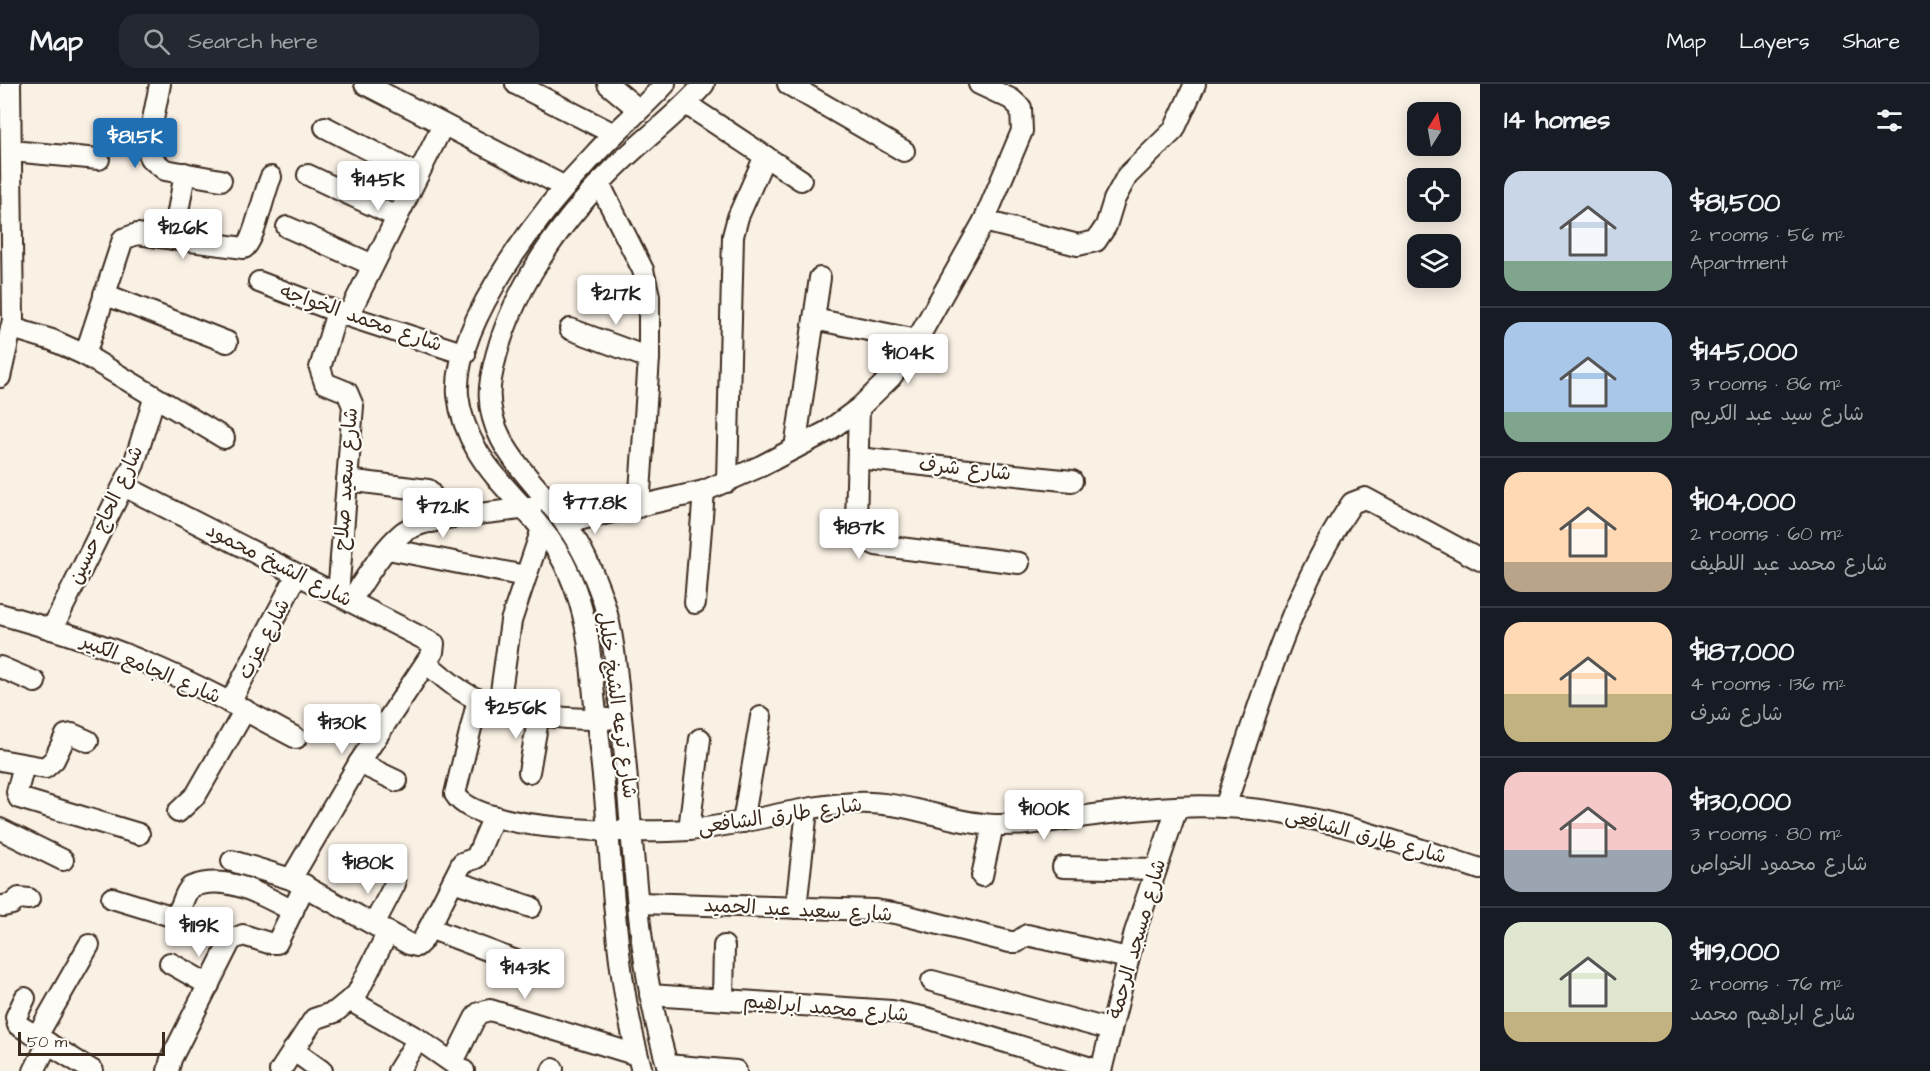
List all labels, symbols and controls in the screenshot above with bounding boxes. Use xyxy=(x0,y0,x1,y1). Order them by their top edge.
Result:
search box xyxy=(119,14,539,68)
text: Map xyxy=(30,22,83,61)
icon: search xyxy=(140,25,173,58)
text: Search here xyxy=(188,26,318,57)
text: Map xyxy=(1666,27,1706,56)
text: Layers xyxy=(1739,27,1809,56)
text: Share xyxy=(1842,27,1900,56)
north arrow xyxy=(1407,102,1461,156)
map controls xyxy=(1407,102,1461,288)
text: 14 homes xyxy=(1504,102,1610,138)
icon: filters xyxy=(1873,104,1906,137)
pin: $81.5K xyxy=(86,118,184,169)
text: $81.5K xyxy=(107,123,163,151)
pin: $145K xyxy=(336,161,420,212)
text: $145K xyxy=(351,166,405,194)
button: locate xyxy=(1407,168,1461,222)
text: $81,500 xyxy=(1690,185,1781,221)
icon: home xyxy=(1552,195,1624,267)
pin: $126K xyxy=(141,209,225,260)
text: $126K xyxy=(158,214,208,242)
text: 2 rooms · 56 m² xyxy=(1690,221,1845,249)
button: layers xyxy=(1407,234,1461,288)
text: Apartment xyxy=(1690,249,1788,277)
pin: $217K xyxy=(574,275,658,326)
street label: شارع محمد الخواجه xyxy=(276,277,446,359)
text: $217K xyxy=(591,280,641,308)
pin: $104K xyxy=(866,334,950,385)
text: $145,000 xyxy=(1690,334,1798,370)
text: $104K xyxy=(882,339,934,367)
icon: home xyxy=(1552,346,1624,418)
text: 3 rooms · 86 m² xyxy=(1690,370,1843,398)
text: شارع سيد عبد الكريم xyxy=(1690,400,1864,428)
street label: شارع سعيد صلاح xyxy=(327,407,365,551)
street label: شارع الحاج حسين xyxy=(62,441,150,589)
street label: شارع شرف xyxy=(917,450,1013,488)
pin: $77.8K xyxy=(546,484,644,535)
text: $104,000 xyxy=(1690,484,1796,520)
pin: $72.1K xyxy=(394,488,492,539)
text: $77.8K xyxy=(563,489,627,517)
text: $72.1K xyxy=(417,493,469,521)
icon: home xyxy=(1552,496,1624,568)
pin: $187K xyxy=(817,509,901,560)
text: $187K xyxy=(833,514,885,542)
street label: شارع الشيخ محمود xyxy=(201,516,357,614)
text: 2 rooms · 60 m² xyxy=(1690,520,1844,548)
text: شارع محمد عبد اللطيف xyxy=(1690,550,1887,578)
street label: شارع عزت xyxy=(231,594,297,684)
street label: شارع ترعه الشيخ خليل xyxy=(590,610,644,800)
street label: شارع الجامع الكبير xyxy=(75,626,225,711)
text: $187,000 xyxy=(1690,634,1794,670)
icon: home xyxy=(1552,646,1624,718)
text: 4 rooms · 136 m² xyxy=(1690,670,1846,698)
pin: $256K xyxy=(474,689,558,740)
text: $256K xyxy=(485,694,547,722)
text: شارع شرف xyxy=(1690,700,1783,728)
pin: $130K xyxy=(300,704,384,755)
text: $130K xyxy=(318,709,366,737)
text: $130,000 xyxy=(1690,784,1791,820)
pin: $100K xyxy=(1002,790,1086,841)
street label: شارع طارق الشافعى xyxy=(696,791,864,841)
text: $100K xyxy=(1018,795,1070,823)
icon: home xyxy=(1552,796,1624,868)
street label: شارع طارق الشافعى xyxy=(1282,801,1450,871)
text: 3 rooms · 80 m² xyxy=(1690,820,1843,848)
pin: $180K xyxy=(326,844,410,895)
text: $180K xyxy=(342,849,394,877)
text: شارع محمود الخواص xyxy=(1690,850,1867,878)
street label: شارع مسجد الرحمة xyxy=(1101,856,1173,1022)
street label: شارع سعيد عبد الحميد xyxy=(703,891,893,929)
pin: $119K xyxy=(157,907,241,958)
text: $119K xyxy=(179,912,219,940)
text: $119,000 xyxy=(1690,934,1780,970)
icon: home xyxy=(1552,946,1624,1018)
pin: $143K xyxy=(483,949,567,1000)
text: $143K xyxy=(500,954,550,982)
text: 2 rooms · 76 m² xyxy=(1690,970,1843,998)
street label: شارع محمد ابراهيم xyxy=(742,987,910,1029)
text: شارع ابراهيم محمد xyxy=(1690,1000,1856,1028)
scale bar xyxy=(18,1029,165,1056)
text: 50 m xyxy=(27,1031,67,1053)

